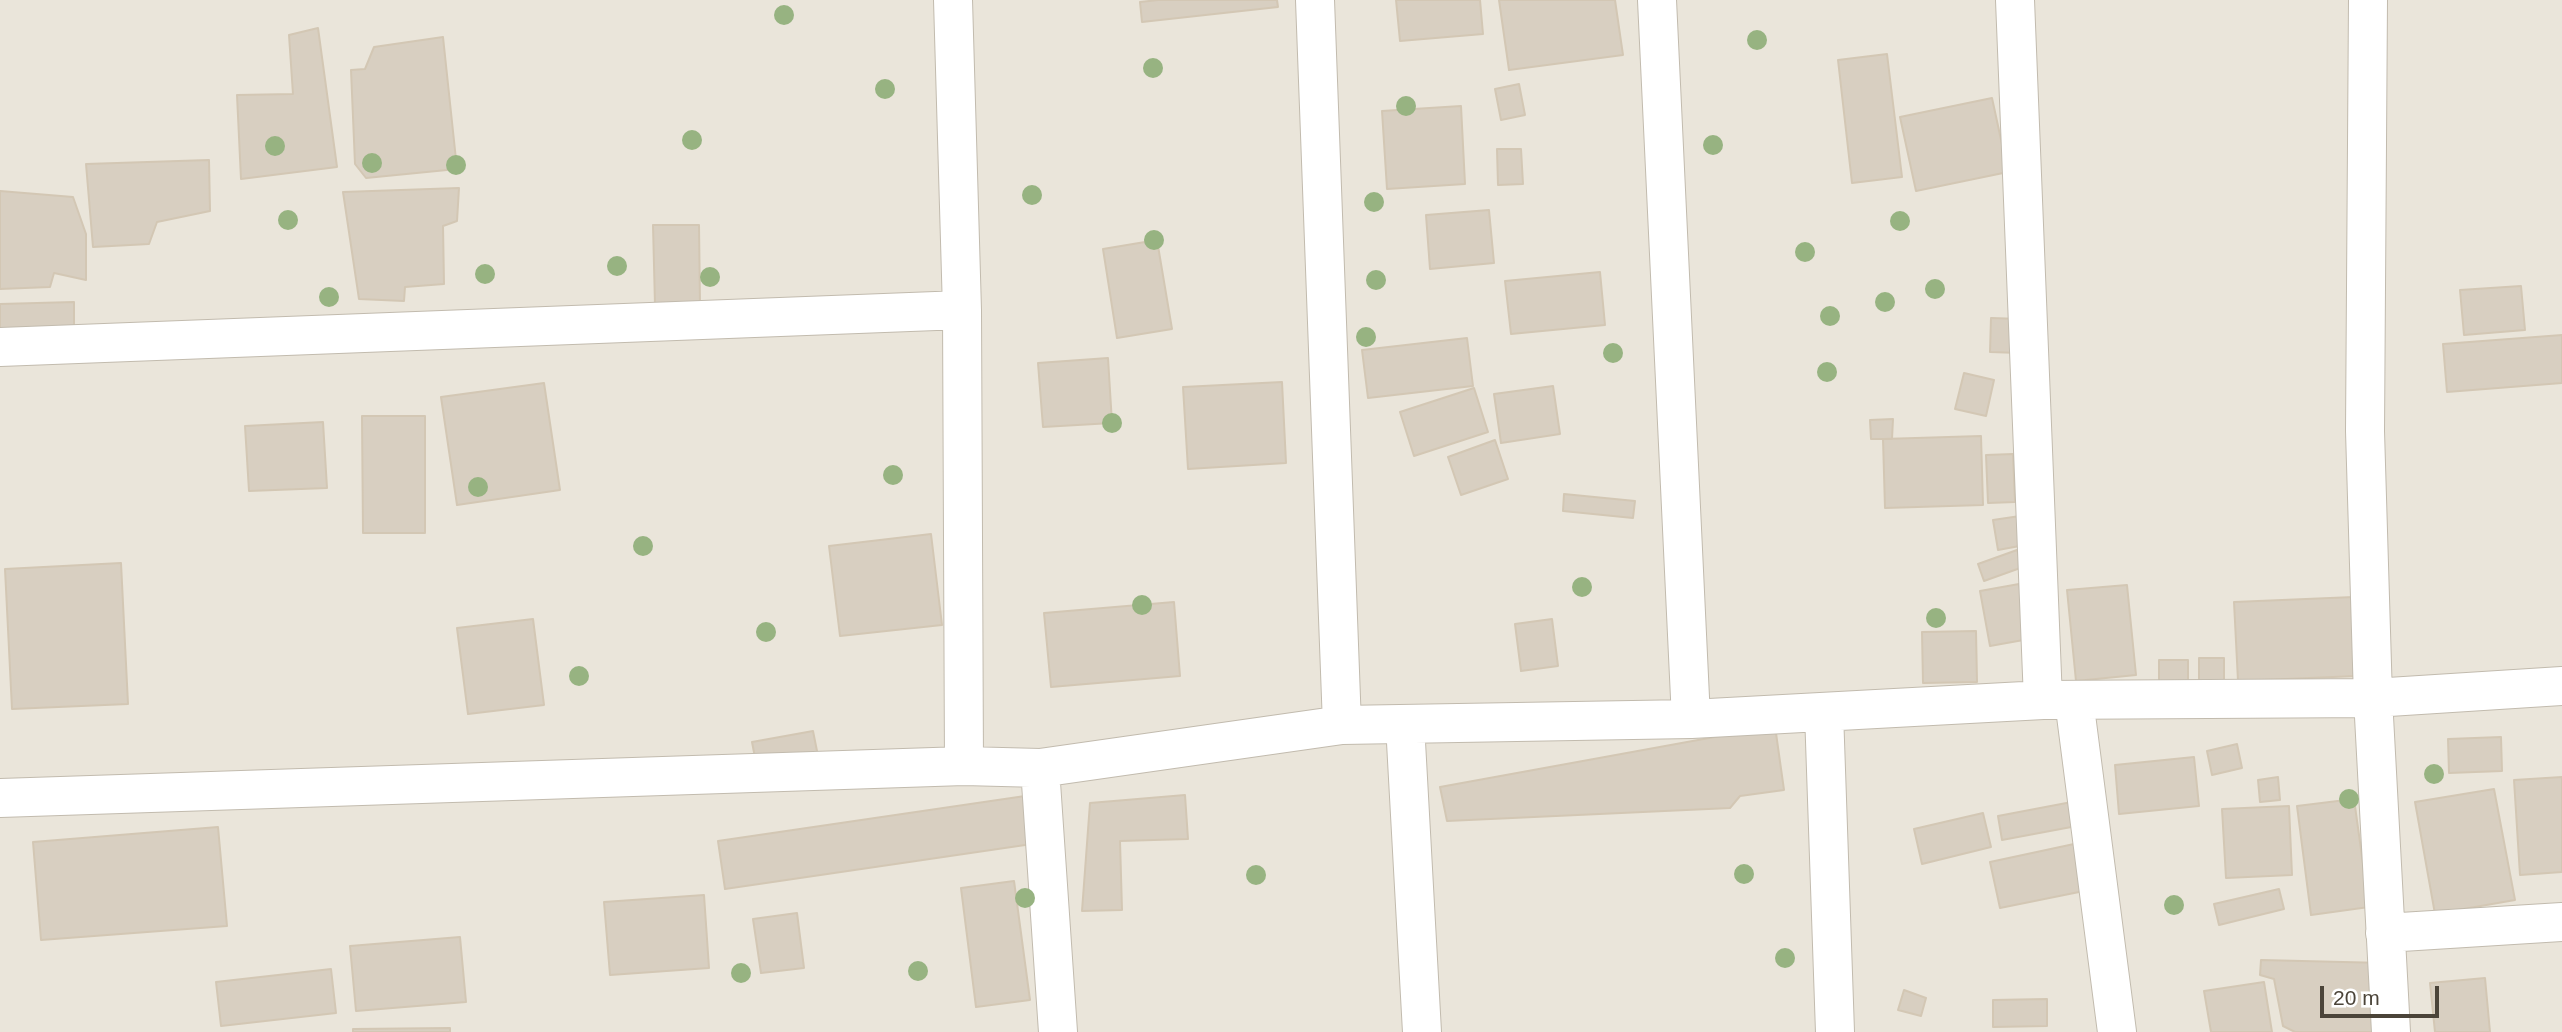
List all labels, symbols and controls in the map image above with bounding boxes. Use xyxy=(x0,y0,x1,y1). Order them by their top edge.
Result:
scale bar xyxy=(2324,972,2443,1016)
text: 20 m xyxy=(2333,986,2380,1009)

